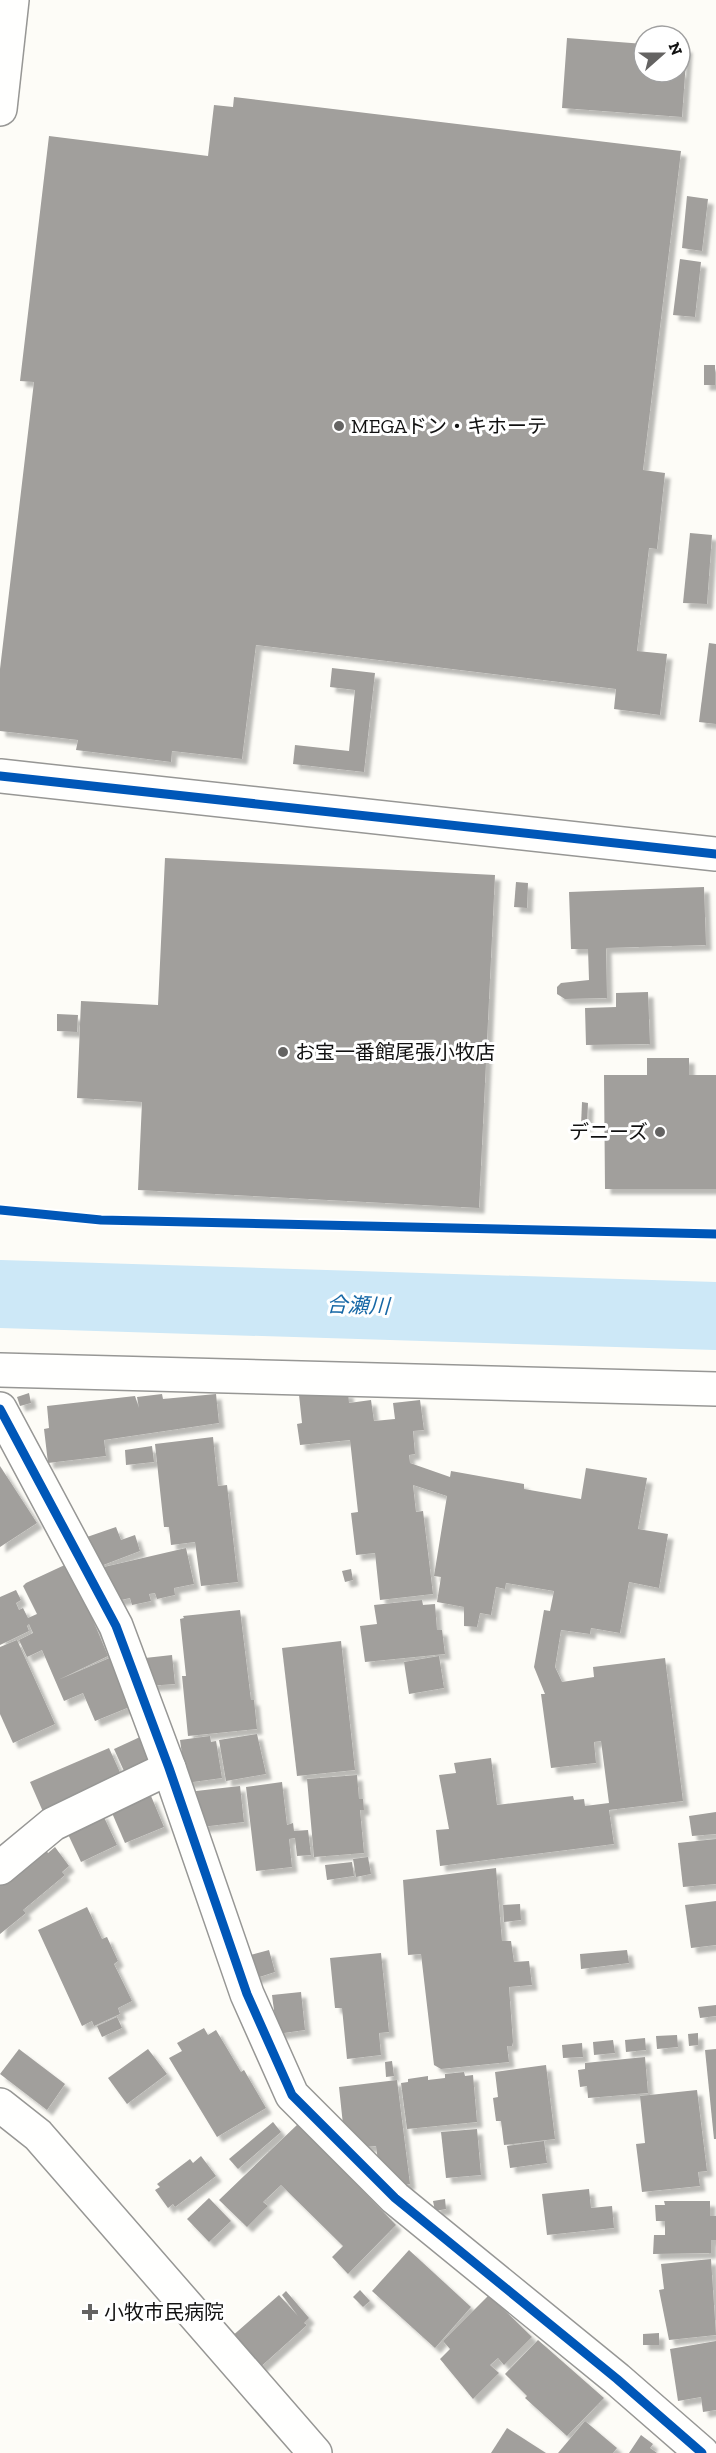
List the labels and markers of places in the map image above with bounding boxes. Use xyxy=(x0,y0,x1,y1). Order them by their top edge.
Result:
place label: MEGAドン・キホーテ xyxy=(351,414,547,438)
marker: MEGAドン・キホーテ xyxy=(332,419,346,433)
place label: お宝一番館尾張小牧店 xyxy=(295,1040,495,1064)
marker: お宝一番館尾張小牧店 xyxy=(276,1045,290,1059)
place label: デニーズ xyxy=(569,1120,648,1144)
marker: デニーズ xyxy=(653,1125,667,1139)
place label: 小牧市民病院 xyxy=(104,2300,224,2324)
marker: 小牧市民病院 xyxy=(81,2303,99,2321)

